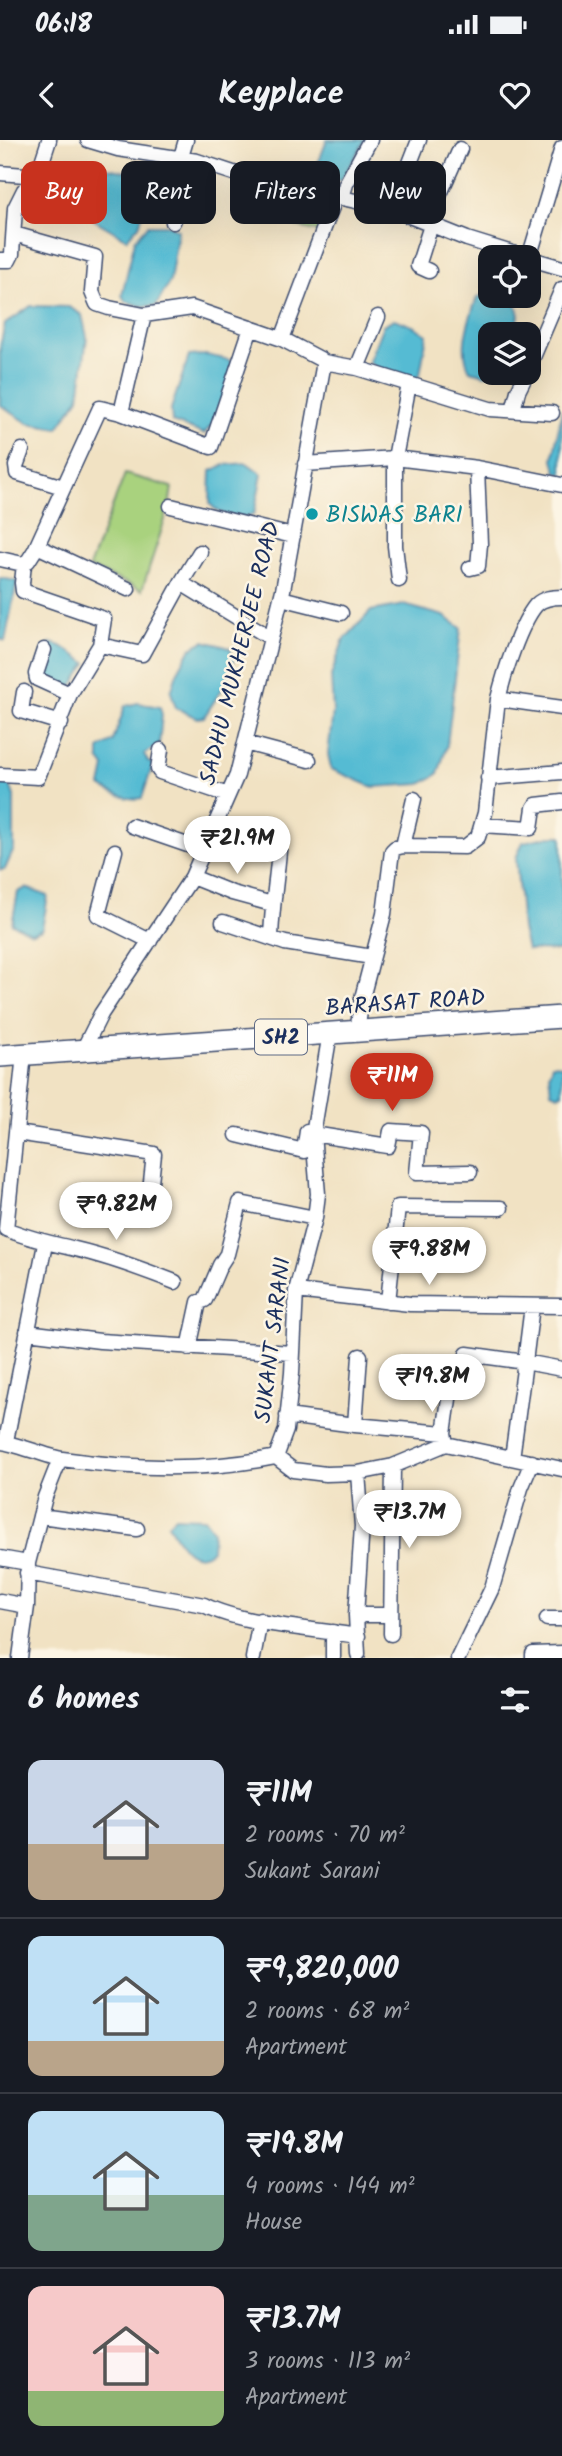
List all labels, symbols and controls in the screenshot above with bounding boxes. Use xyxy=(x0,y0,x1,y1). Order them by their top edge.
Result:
text: 06:18 xyxy=(35,4,92,46)
text: Keyplace xyxy=(219,69,343,120)
icon: back xyxy=(28,76,66,114)
icon: heart xyxy=(496,76,534,114)
chip: Buy xyxy=(21,161,107,224)
chip: Rent xyxy=(121,161,216,224)
chip: Filters xyxy=(230,161,340,224)
chip: New xyxy=(354,161,446,224)
map controls xyxy=(478,245,541,385)
button: locate xyxy=(478,245,541,308)
button: layers xyxy=(478,322,541,385)
place label: BISWAS BARI xyxy=(326,498,463,534)
marker: BISWAS BARI xyxy=(304,506,320,522)
street label: SADHU MUKHERJEE ROAD xyxy=(191,518,291,789)
pin: ₹21.9M xyxy=(180,816,294,876)
text: ₹21.9M xyxy=(200,821,274,857)
street label: BARASAT ROAD xyxy=(324,980,486,1028)
road number: SH2 xyxy=(255,1020,307,1054)
pin: ₹11M xyxy=(351,1054,433,1113)
text: ₹11M xyxy=(366,1058,418,1094)
pin: ₹9.82M xyxy=(59,1182,173,1242)
text: ₹9.82M xyxy=(75,1187,157,1223)
pin: ₹9.88M xyxy=(372,1228,486,1287)
text: ₹9.88M xyxy=(388,1232,470,1268)
street label: SUKANT SARANI xyxy=(246,1255,302,1425)
pin: ₹19.8M xyxy=(375,1354,489,1414)
text: ₹19.8M xyxy=(394,1359,470,1395)
pin: ₹13.7M xyxy=(352,1490,466,1550)
text: ₹13.7M xyxy=(372,1495,446,1531)
text: 6 homes xyxy=(28,1676,140,1724)
icon: filters xyxy=(496,1681,534,1719)
text: ₹11M xyxy=(245,1770,312,1818)
icon: home xyxy=(84,1788,168,1872)
text: 2 rooms · 70 m² xyxy=(245,1818,405,1854)
text: Sukant Sarani xyxy=(245,1854,379,1890)
text: ₹9,820,000 xyxy=(245,1946,399,1994)
icon: home xyxy=(84,1964,168,2048)
text: 2 rooms · 68 m² xyxy=(245,1994,409,2030)
text: Apartment xyxy=(245,2030,347,2066)
text: ₹19.8M xyxy=(245,2121,343,2169)
icon: home xyxy=(84,2139,168,2223)
text: 4 rooms · 144 m² xyxy=(245,2169,415,2205)
text: House xyxy=(245,2205,302,2241)
text: ₹13.7M xyxy=(245,2296,341,2344)
icon: home xyxy=(84,2314,168,2398)
text: 3 rooms · 113 m² xyxy=(245,2344,410,2380)
text: Apartment xyxy=(245,2380,347,2416)

